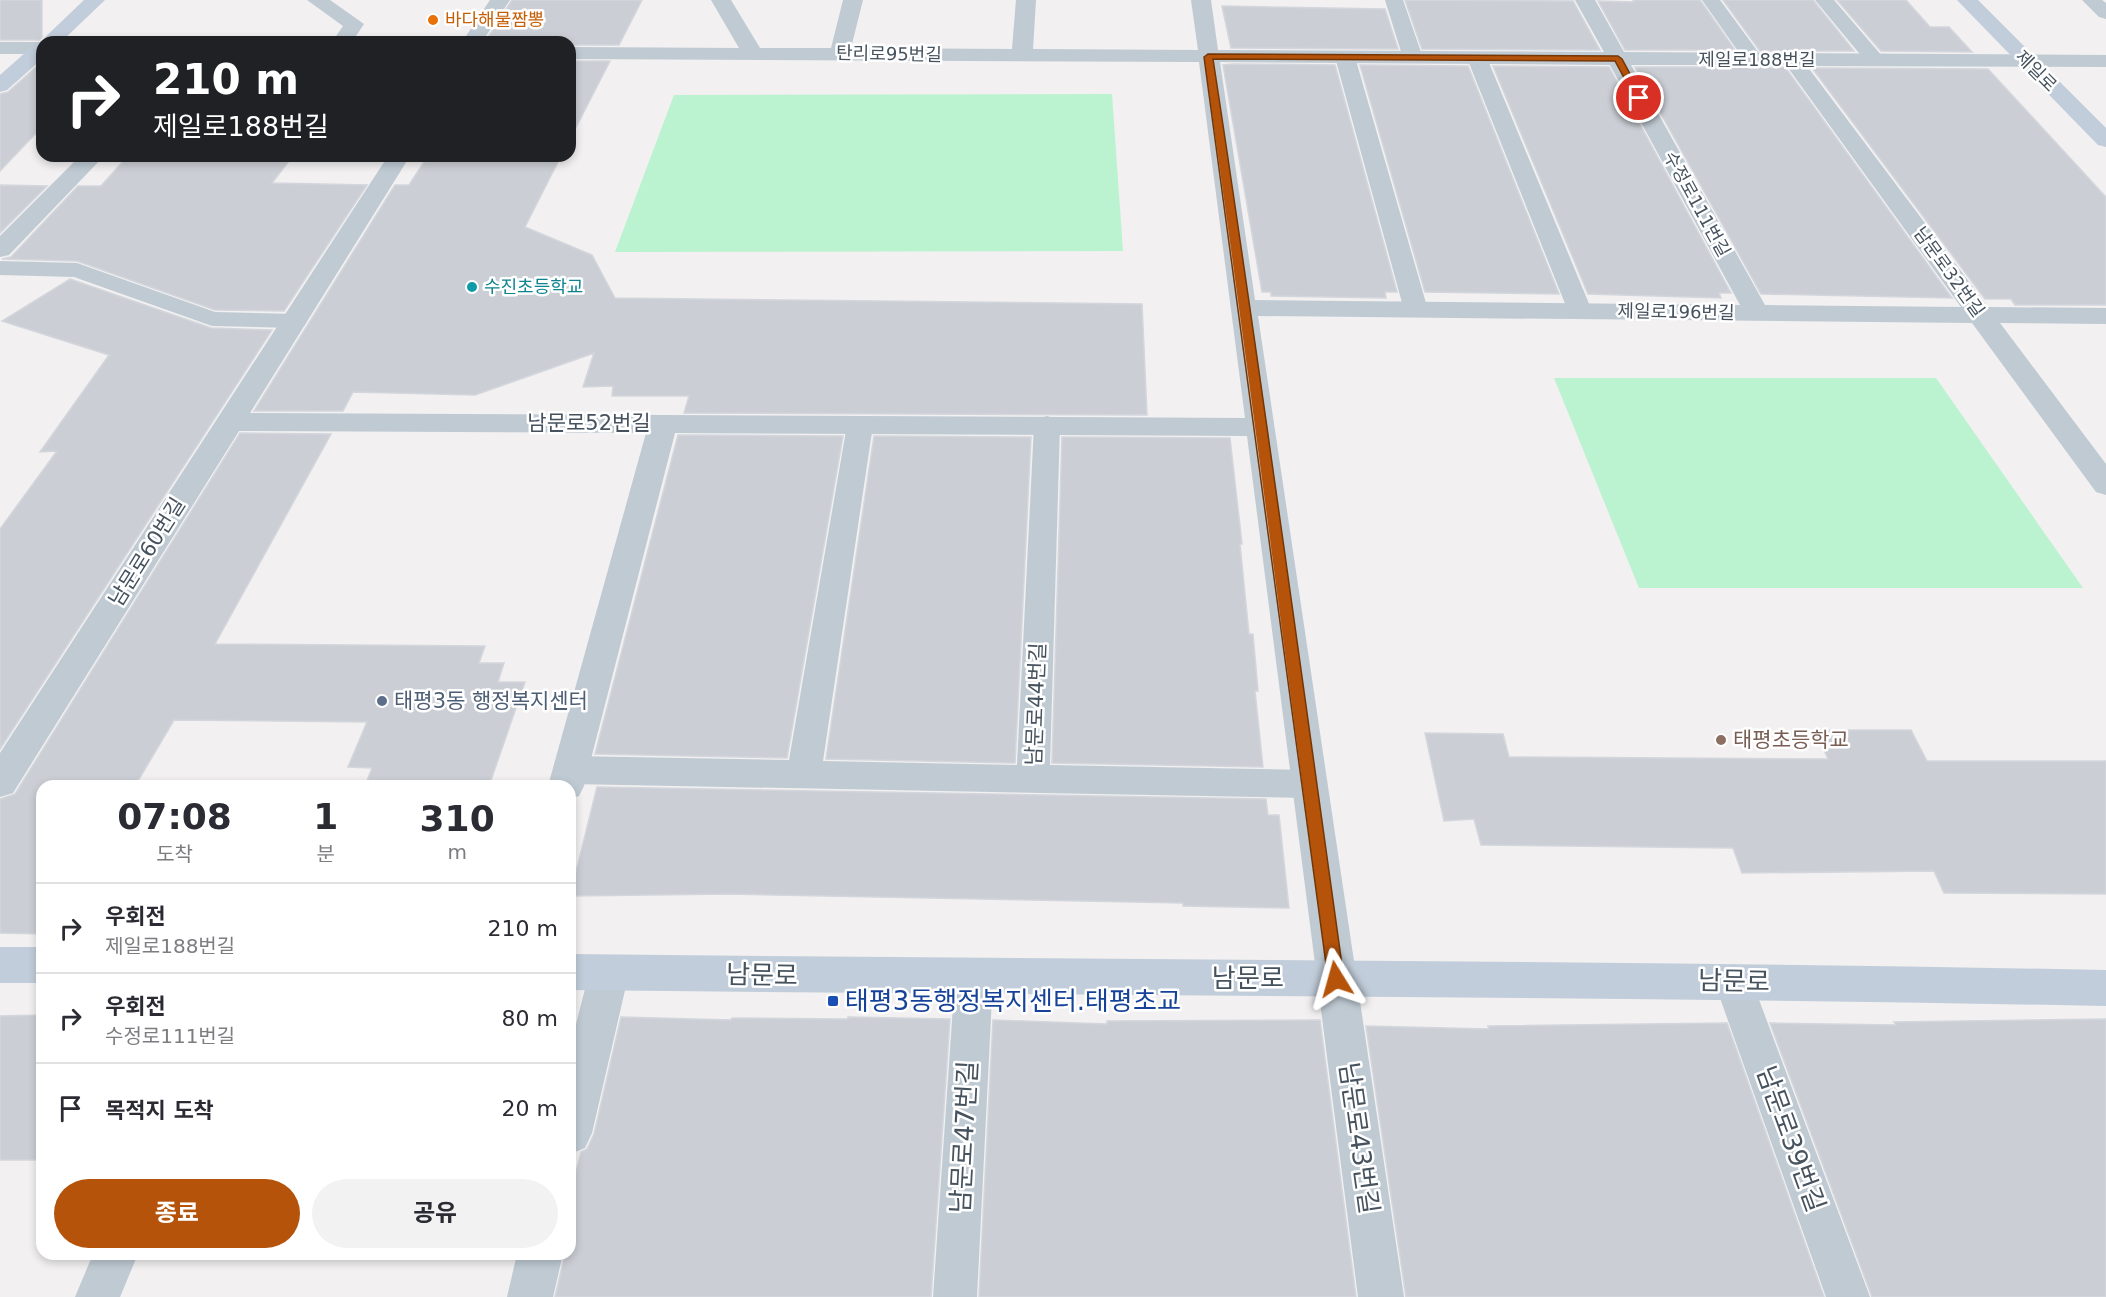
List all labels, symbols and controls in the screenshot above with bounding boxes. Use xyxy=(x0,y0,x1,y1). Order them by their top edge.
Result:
place label: 바다해물짬뽕 xyxy=(445,9,544,30)
marker: 바다해물짬뽕 xyxy=(426,13,440,27)
street label: 탄리로95번길 xyxy=(836,42,942,65)
street label: 제일로 xyxy=(2011,46,2061,96)
street label: 제일로188번길 xyxy=(1698,49,1816,70)
text: 210 m xyxy=(153,55,299,104)
icon: right xyxy=(54,60,132,138)
pin xyxy=(1613,72,1664,123)
icon: arrive xyxy=(1622,81,1655,114)
text: 제일로188번길 xyxy=(153,111,329,142)
street label: 수정로111번길 xyxy=(1660,147,1735,260)
street label: 남문로32번길 xyxy=(1910,223,1989,321)
place label: 수진초등학교 xyxy=(484,276,583,297)
marker: 수진초등학교 xyxy=(465,280,479,294)
street label: 제일로196번길 xyxy=(1617,300,1735,323)
street label: 남문로52번길 xyxy=(527,411,651,435)
street label: 남문로60번길 xyxy=(104,493,190,611)
street label: 남문로44번길 xyxy=(1022,642,1050,766)
place label: 태평3동 행정복지센터 xyxy=(394,689,588,713)
marker: 태평3동 행정복지센터 xyxy=(375,694,389,708)
place label: 태평초등학교 xyxy=(1733,728,1849,752)
marker: 태평초등학교 xyxy=(1714,733,1728,747)
text: 07:08 xyxy=(117,796,232,837)
text: 1 xyxy=(313,796,338,837)
text: 310 xyxy=(420,798,495,839)
text: m xyxy=(447,840,467,864)
text: 도착 xyxy=(156,842,193,866)
text: 분 xyxy=(317,842,335,866)
text: 우회전 xyxy=(105,904,166,929)
icon: right xyxy=(54,912,87,945)
text: 210 m xyxy=(488,916,558,941)
text: 제일로188번길 xyxy=(105,934,235,958)
position arrow xyxy=(1304,947,1368,1011)
street label: 남문로 xyxy=(726,959,798,991)
street label: 남문로 xyxy=(1212,963,1284,993)
street label: 남문로 xyxy=(1698,965,1770,997)
place label: 태평3동행정복지센터.태평초교 xyxy=(845,986,1181,1016)
text: 우회전 xyxy=(105,994,166,1019)
marker: 태평3동행정복지센터.태평초교 xyxy=(826,994,840,1008)
icon: right xyxy=(54,1002,87,1035)
text: 80 m xyxy=(502,1006,558,1031)
text: 수정로111번길 xyxy=(105,1024,235,1048)
street label: 남문로47번길 xyxy=(945,1060,983,1214)
street label: 남문로43번길 xyxy=(1334,1060,1384,1216)
street label: 남문로39번길 xyxy=(1751,1062,1831,1216)
icon: arrive xyxy=(54,1092,87,1125)
text: 20 m xyxy=(502,1096,558,1121)
text: 목적지 도착 xyxy=(105,1098,214,1123)
button: 종료 xyxy=(54,1179,300,1248)
button: 공유 xyxy=(312,1179,558,1248)

